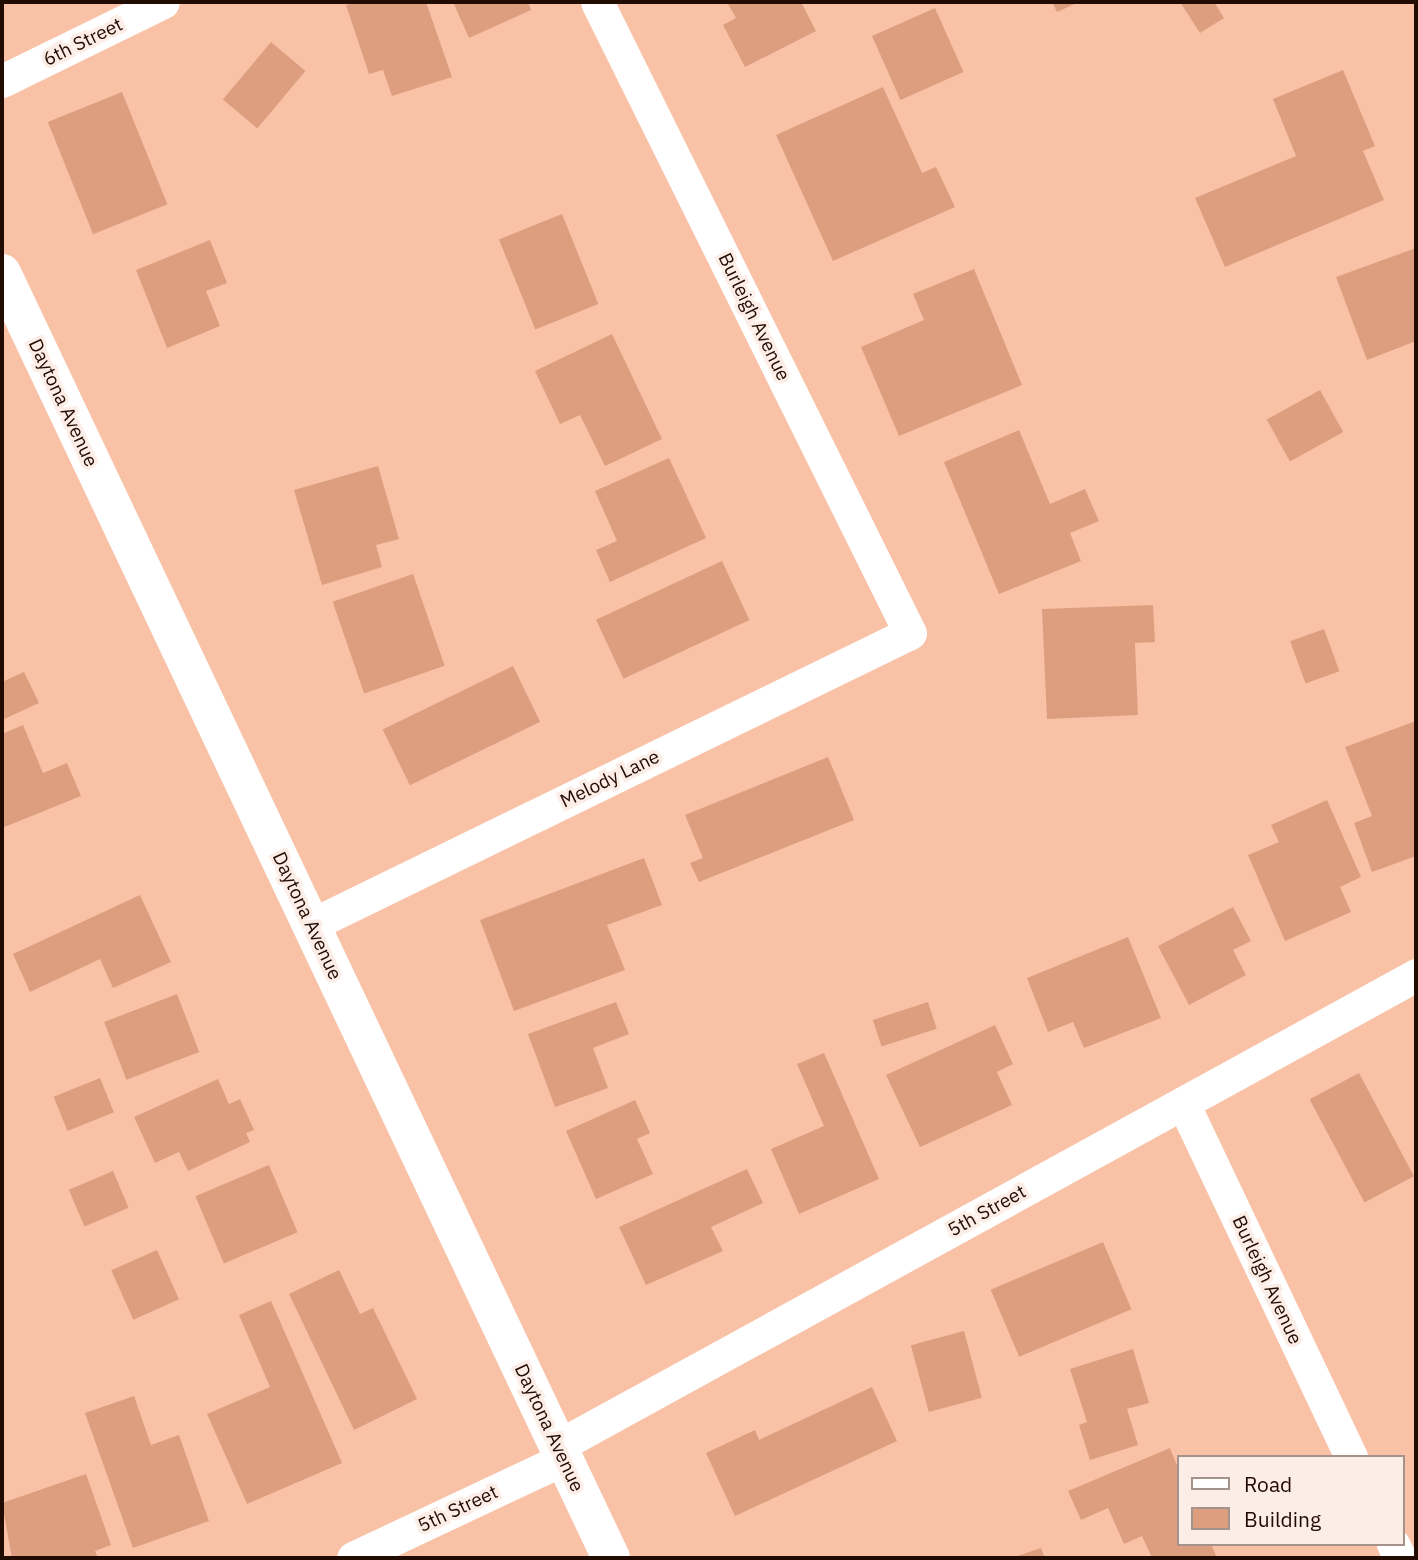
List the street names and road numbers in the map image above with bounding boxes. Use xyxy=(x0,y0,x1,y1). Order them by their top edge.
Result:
street label: 6th Street xyxy=(40,13,126,71)
street label: Burleigh Avenue xyxy=(713,249,795,385)
street label: Daytona Avenue xyxy=(23,335,103,471)
street label: Melody Lane xyxy=(557,745,663,813)
street label: Daytona Avenue xyxy=(267,848,347,984)
street label: 5th Street xyxy=(944,1180,1030,1242)
street label: Burleigh Avenue xyxy=(1227,1212,1307,1348)
street label: Daytona Avenue xyxy=(509,1360,589,1496)
street label: 5th Street xyxy=(414,1481,502,1537)

